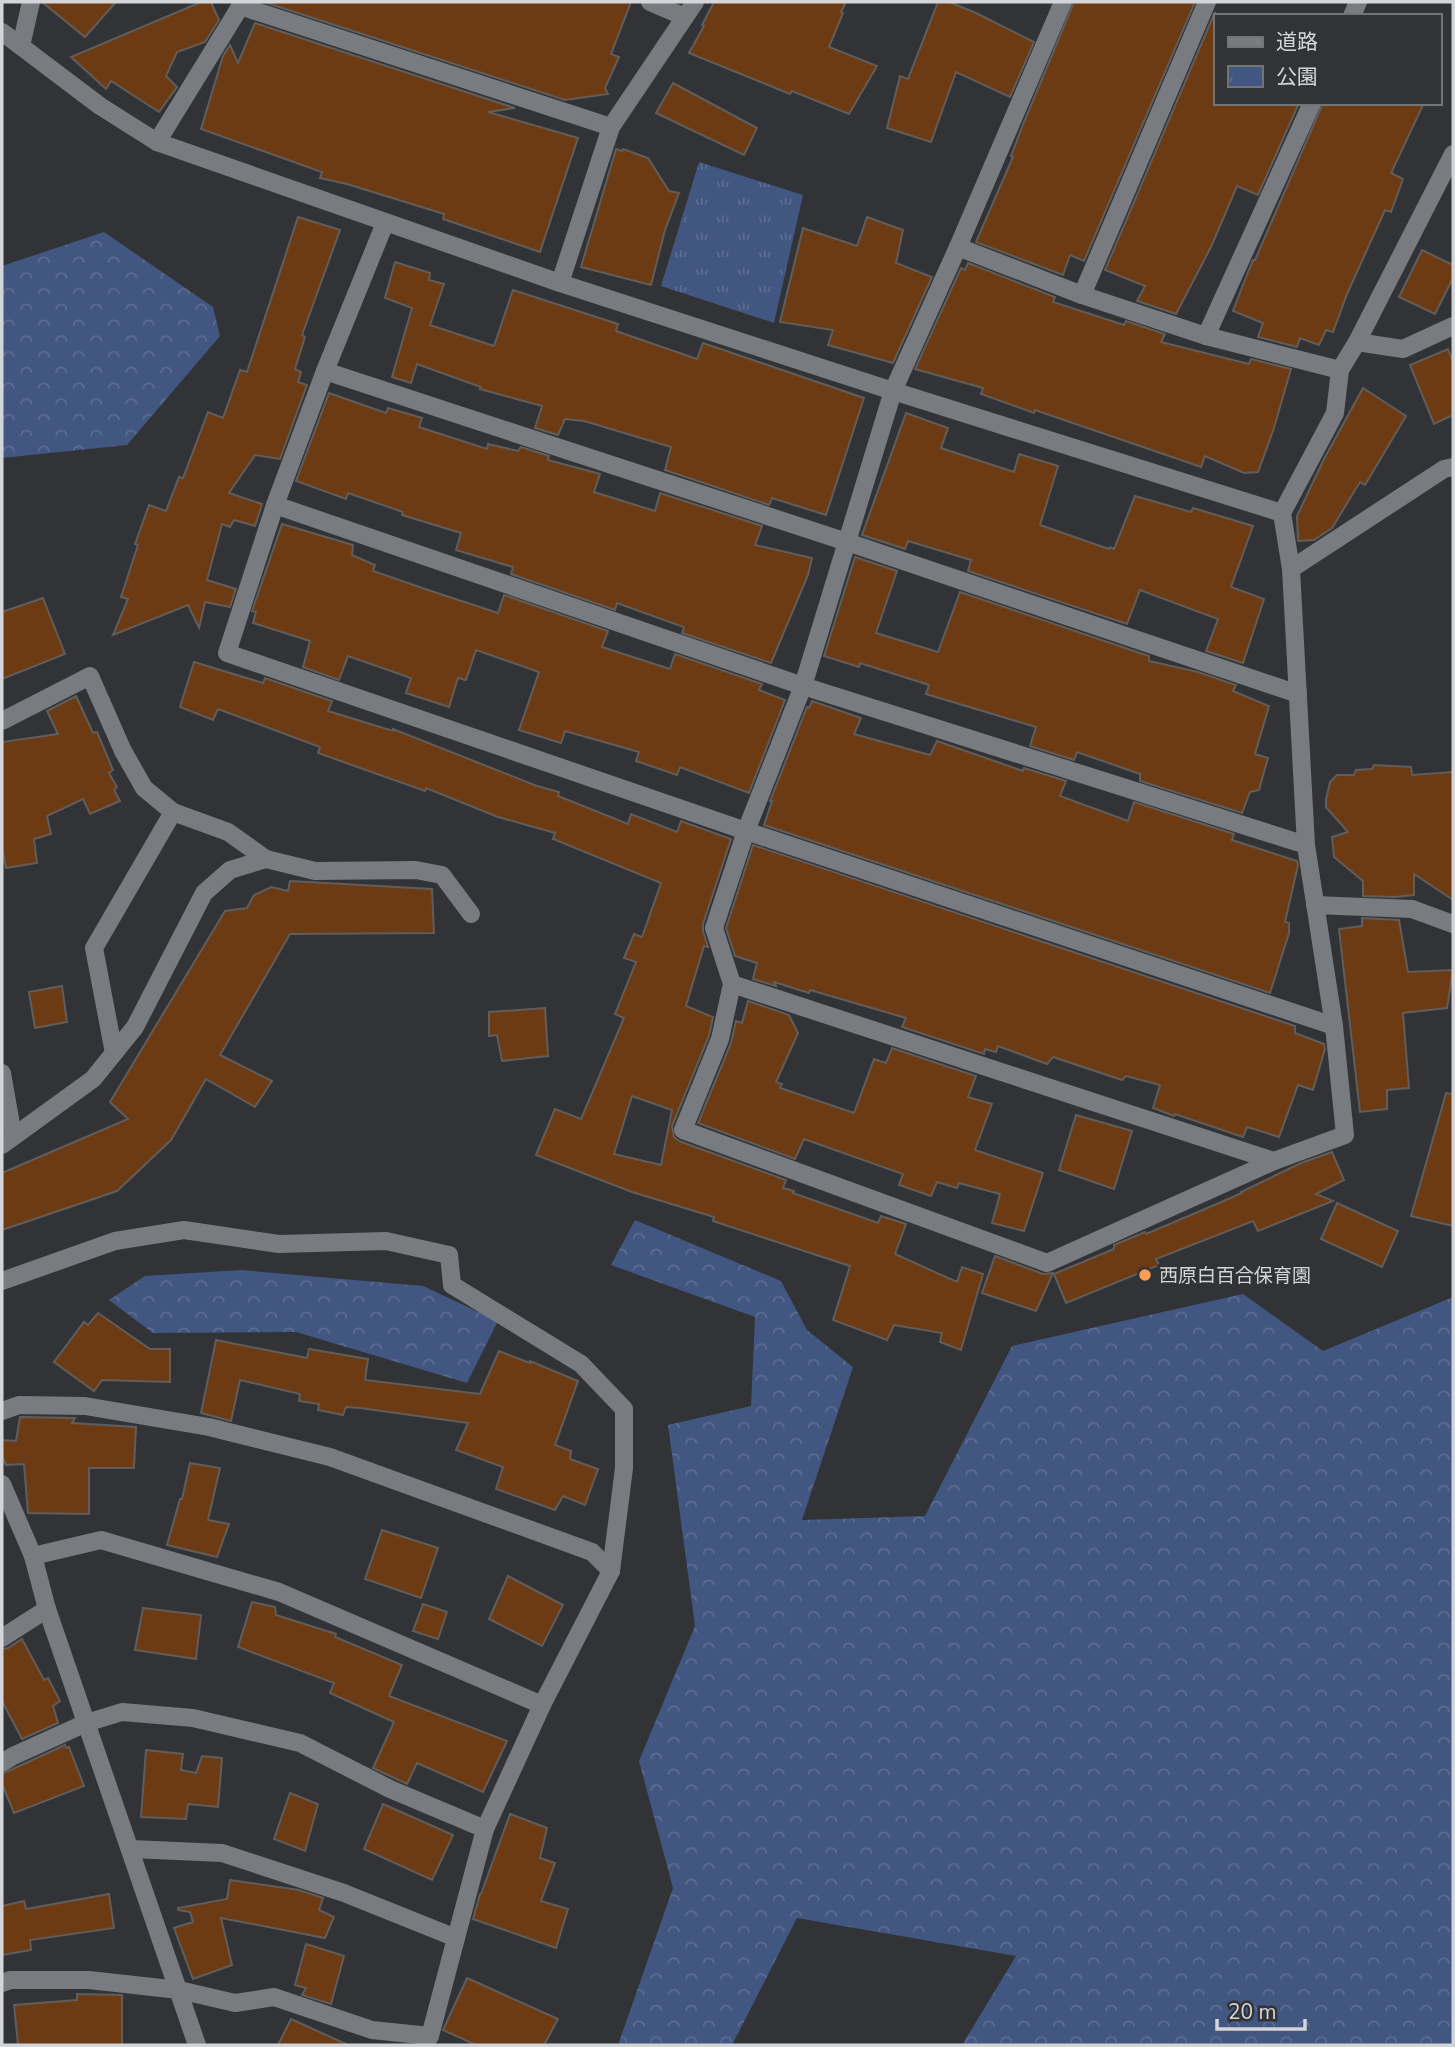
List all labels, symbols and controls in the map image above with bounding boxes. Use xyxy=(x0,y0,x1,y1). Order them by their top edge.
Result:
legend xyxy=(1214,14,1441,105)
text: 道路 xyxy=(1276,28,1318,56)
text: 公園 xyxy=(1276,63,1318,91)
place label: 西原白百合保育園 xyxy=(1159,1263,1311,1289)
marker: 西原白百合保育園 xyxy=(1137,1267,1153,1283)
scale bar xyxy=(1217,1988,1304,2032)
text: 20 m xyxy=(1228,1998,1277,2026)

